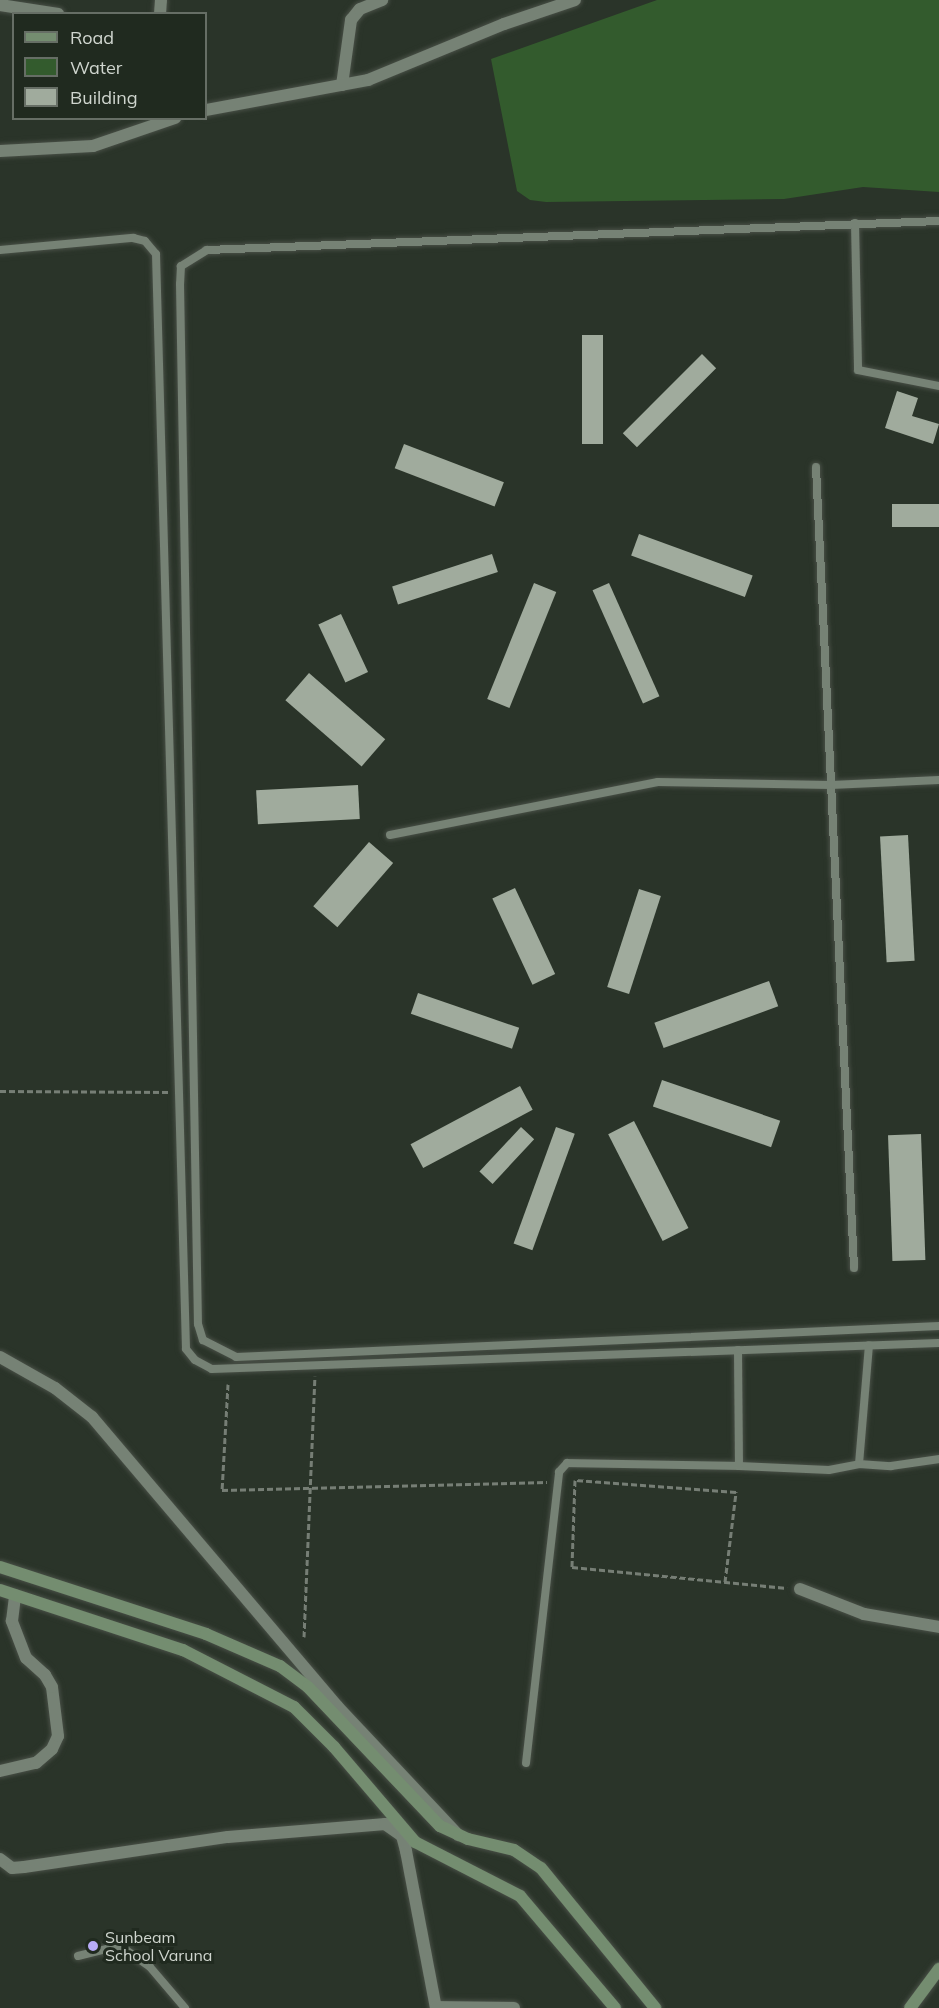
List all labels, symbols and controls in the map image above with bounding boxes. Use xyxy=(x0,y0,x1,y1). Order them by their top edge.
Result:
legend xyxy=(12,12,207,120)
text: Road xyxy=(70,26,114,49)
text: Water xyxy=(70,56,122,79)
text: Building xyxy=(70,86,138,109)
place label: Sunbeam School Varuna xyxy=(105,1927,212,1965)
marker: Sunbeam School Varuna xyxy=(86,1939,100,1953)

